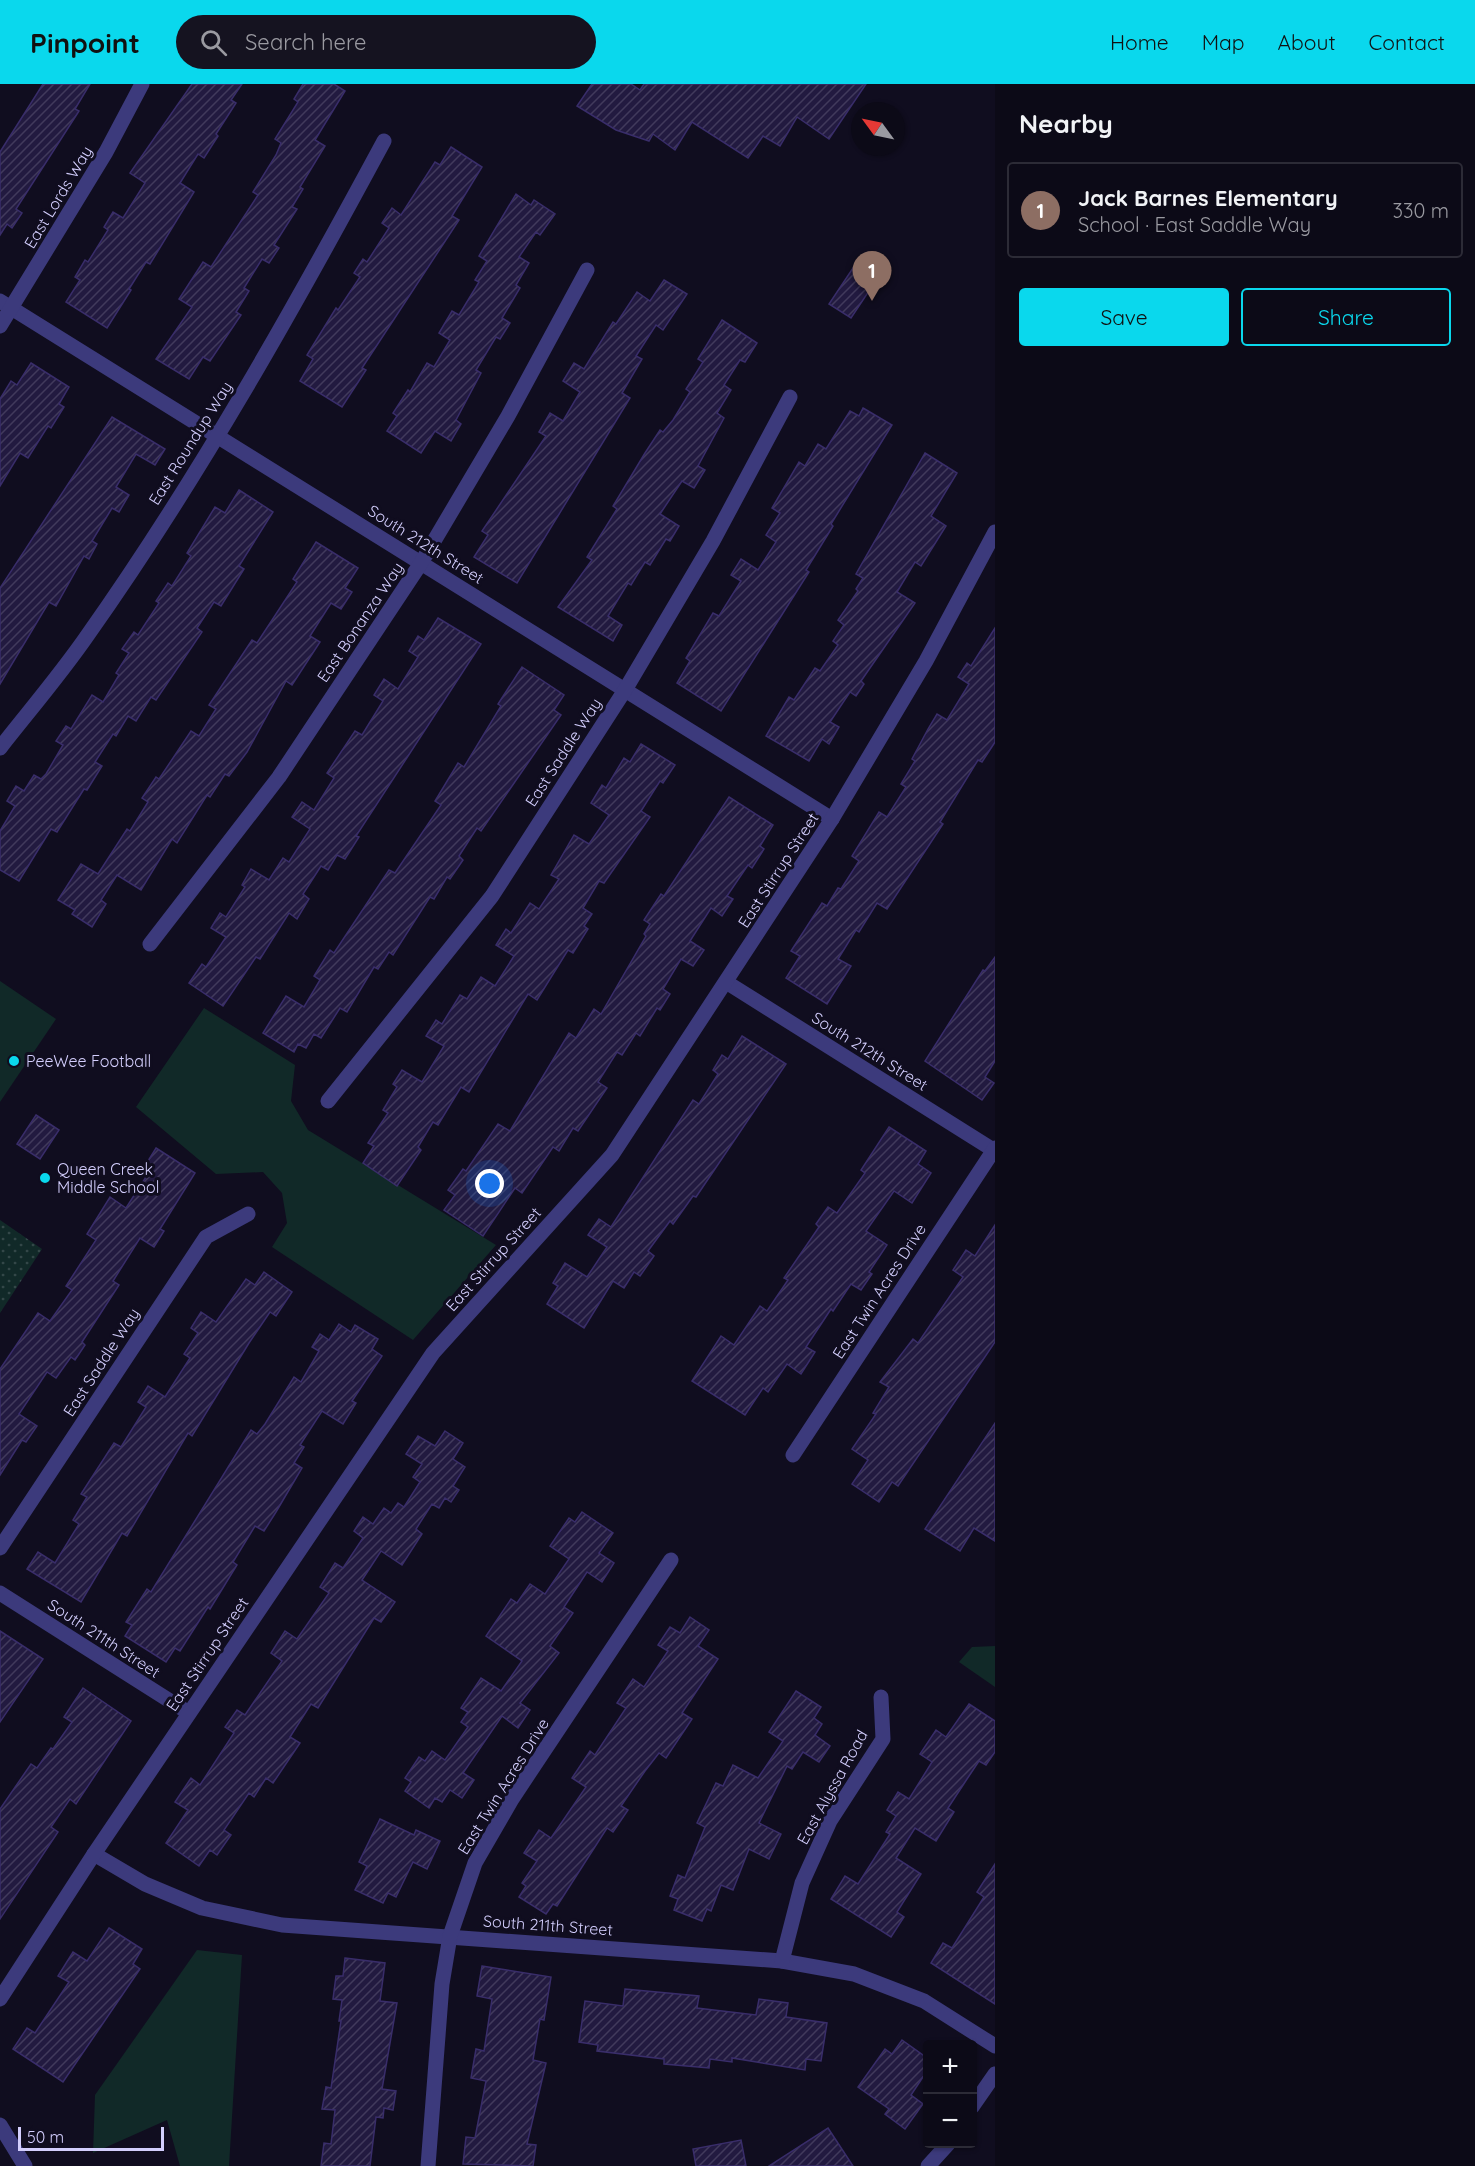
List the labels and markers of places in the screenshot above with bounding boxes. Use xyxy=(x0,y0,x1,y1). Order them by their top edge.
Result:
pin: 1 xyxy=(852,252,892,301)
place label: PeeWee Football xyxy=(26,1051,151,1071)
marker: PeeWee Football xyxy=(7,1054,21,1068)
place label: Queen Creek Middle School xyxy=(57,1159,159,1197)
marker: Queen Creek Middle School xyxy=(38,1171,52,1185)

